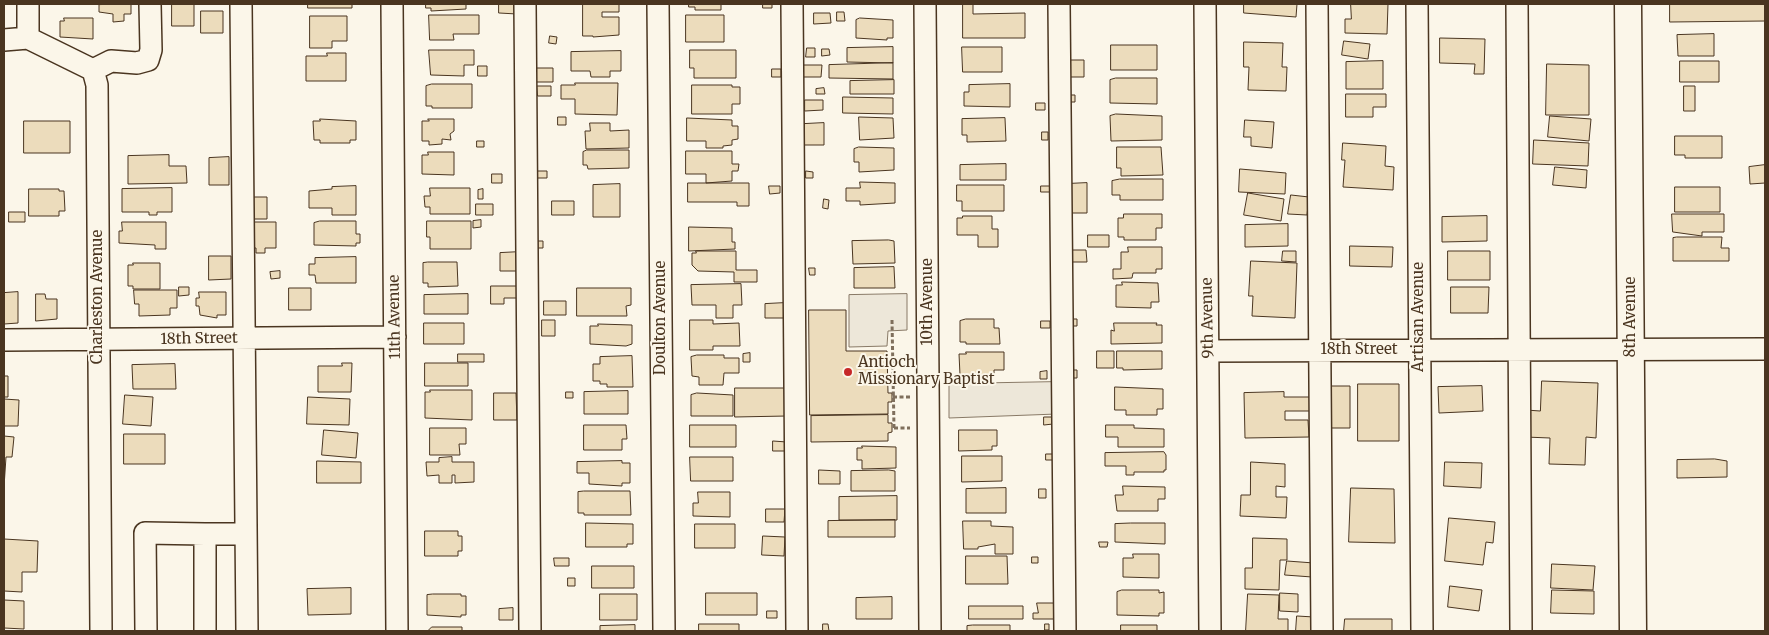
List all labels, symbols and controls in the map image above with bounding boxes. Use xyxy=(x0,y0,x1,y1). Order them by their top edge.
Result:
street label: Charleston Avenue xyxy=(89,230,107,364)
street label: 10th Avenue xyxy=(919,258,937,346)
street label: Doulton Avenue xyxy=(652,261,670,375)
street label: Artisan Avenue xyxy=(1410,262,1428,372)
street label: 11th Avenue xyxy=(385,275,405,359)
street label: 9th Avenue xyxy=(1198,277,1218,359)
street label: 8th Avenue xyxy=(1622,277,1640,357)
street label: 18th Street xyxy=(160,329,238,349)
street label: 18th Street xyxy=(1320,341,1398,359)
place label: Antioch Missionary Baptist xyxy=(858,354,995,389)
marker: Antioch Missionary Baptist xyxy=(842,366,854,378)

